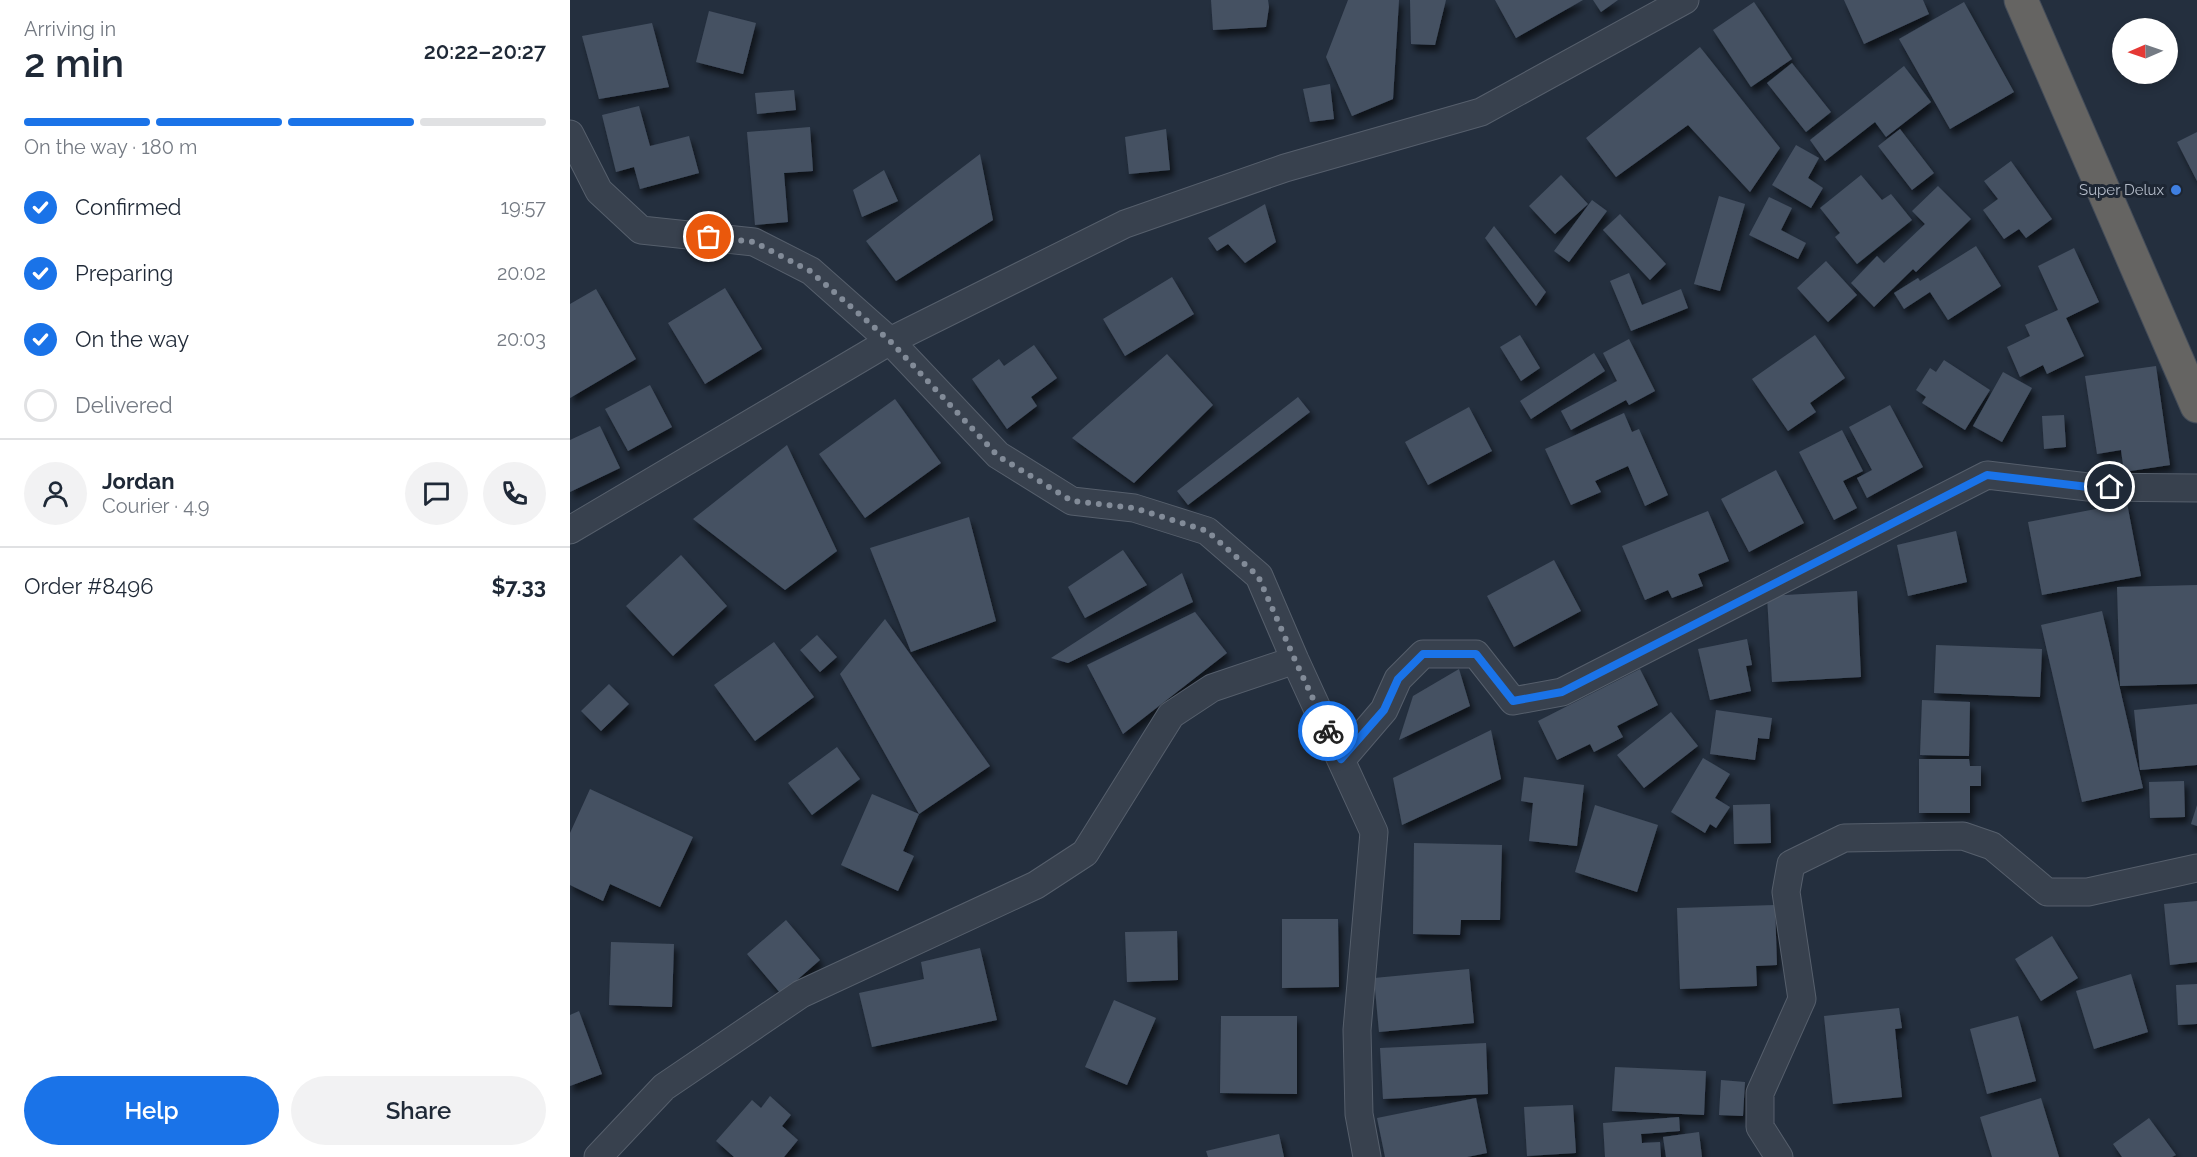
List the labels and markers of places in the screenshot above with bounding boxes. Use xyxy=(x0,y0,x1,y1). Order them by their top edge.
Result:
place label: Super Delux xyxy=(2079,181,2164,199)
marker: Super Delux xyxy=(2169,183,2183,197)
pin xyxy=(683,211,734,262)
pin xyxy=(2084,461,2135,512)

